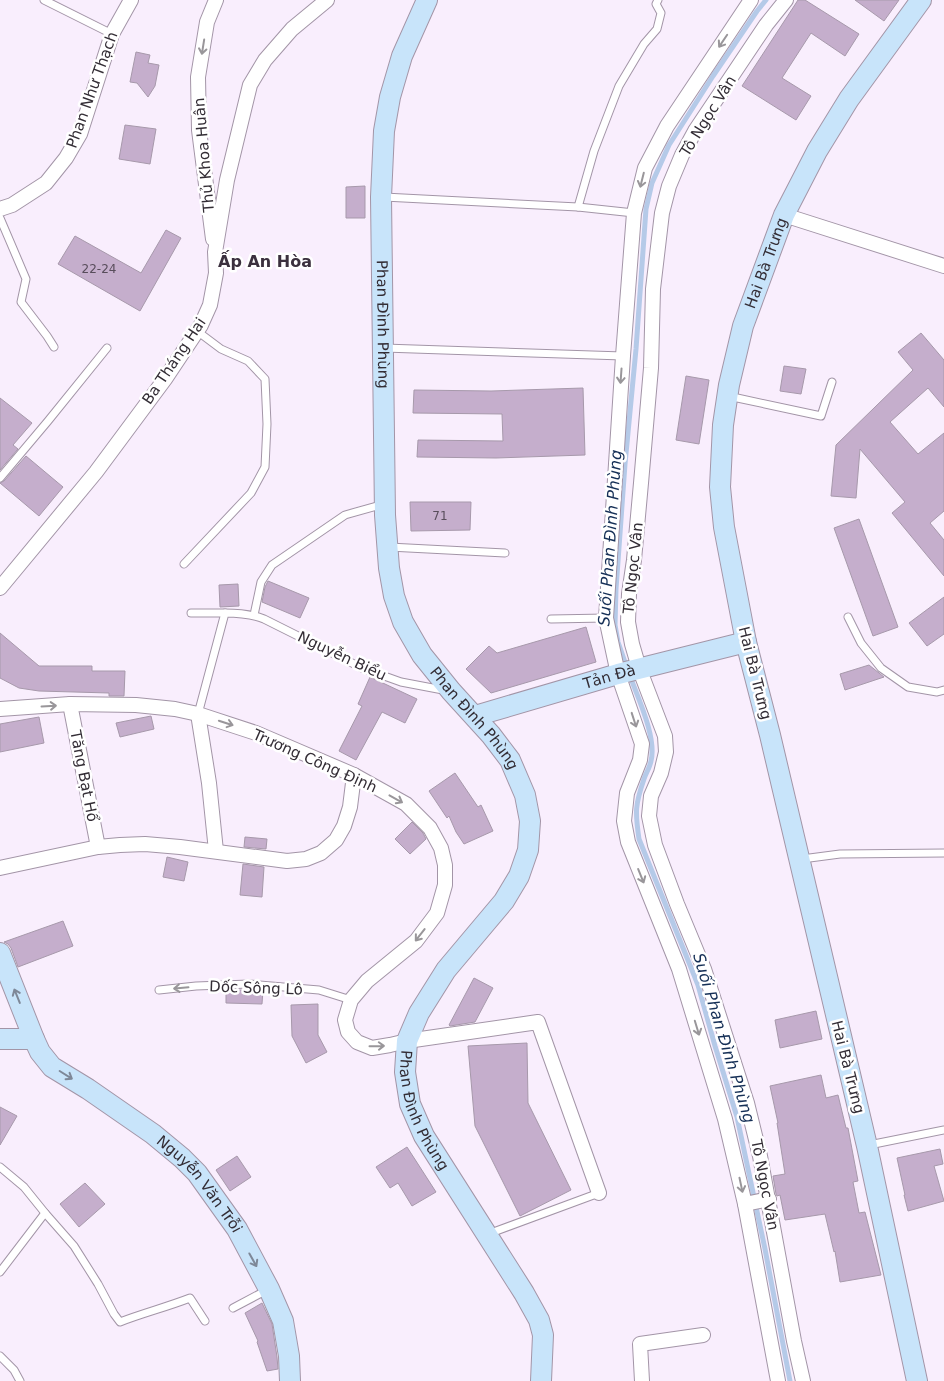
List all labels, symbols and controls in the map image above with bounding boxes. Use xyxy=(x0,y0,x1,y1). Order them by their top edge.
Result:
street label: Phan Như Thạch xyxy=(63,29,121,151)
one-way arrow xyxy=(718,33,728,47)
one-way arrow xyxy=(198,38,208,54)
street label: Tô Ngọc Vân xyxy=(675,72,740,161)
street label: Thủ Khoa Huân xyxy=(190,97,218,214)
one-way arrow xyxy=(637,172,646,188)
street label: Hai Bà Trưng xyxy=(741,215,791,311)
district label: Ấp An Hòa xyxy=(218,250,312,271)
street label: Phan Đình Phùng xyxy=(373,260,392,389)
house number: 22-24 xyxy=(82,262,116,276)
street label: Ba Tháng Hai xyxy=(138,314,210,408)
one-way arrow xyxy=(617,368,626,384)
water label: Suối Phan Đình Phùng xyxy=(594,449,626,627)
house number: 71 xyxy=(432,509,448,523)
street label: Tô Ngọc Vân xyxy=(619,521,647,616)
street label: Hai Bà Trưng xyxy=(735,625,775,721)
street label: Nguyễn Biểu xyxy=(295,628,389,684)
street label: Tản Đà xyxy=(580,661,637,693)
street label: Phan Đình Phùng xyxy=(426,663,522,772)
one-way arrow xyxy=(40,701,56,710)
one-way arrow xyxy=(629,712,639,728)
one-way arrow xyxy=(218,719,234,728)
street label: Trương Công Định xyxy=(249,725,380,796)
street label: Tăng Bạt Hổ xyxy=(66,728,102,823)
one-way arrow xyxy=(389,794,403,804)
one-way arrow xyxy=(638,868,647,883)
one-way arrow xyxy=(414,928,425,941)
water label: Suối Phan Đình Phùng xyxy=(689,951,759,1125)
street label: Dốc Sông Lô xyxy=(209,977,303,999)
one-way arrow xyxy=(174,983,190,992)
one-way arrow xyxy=(11,989,21,1004)
street label: Hai Bà Trưng xyxy=(828,1019,868,1115)
one-way arrow xyxy=(693,1020,703,1036)
one-way arrow xyxy=(368,1041,384,1051)
street label: Phan Đình Phùng xyxy=(396,1049,453,1174)
one-way arrow xyxy=(58,1071,72,1081)
street label: Nguyễn Văn Trỗi xyxy=(153,1132,246,1235)
street label: Tô Ngọc Vân xyxy=(747,1137,783,1232)
one-way arrow xyxy=(736,1176,746,1192)
one-way arrow xyxy=(248,1252,258,1267)

